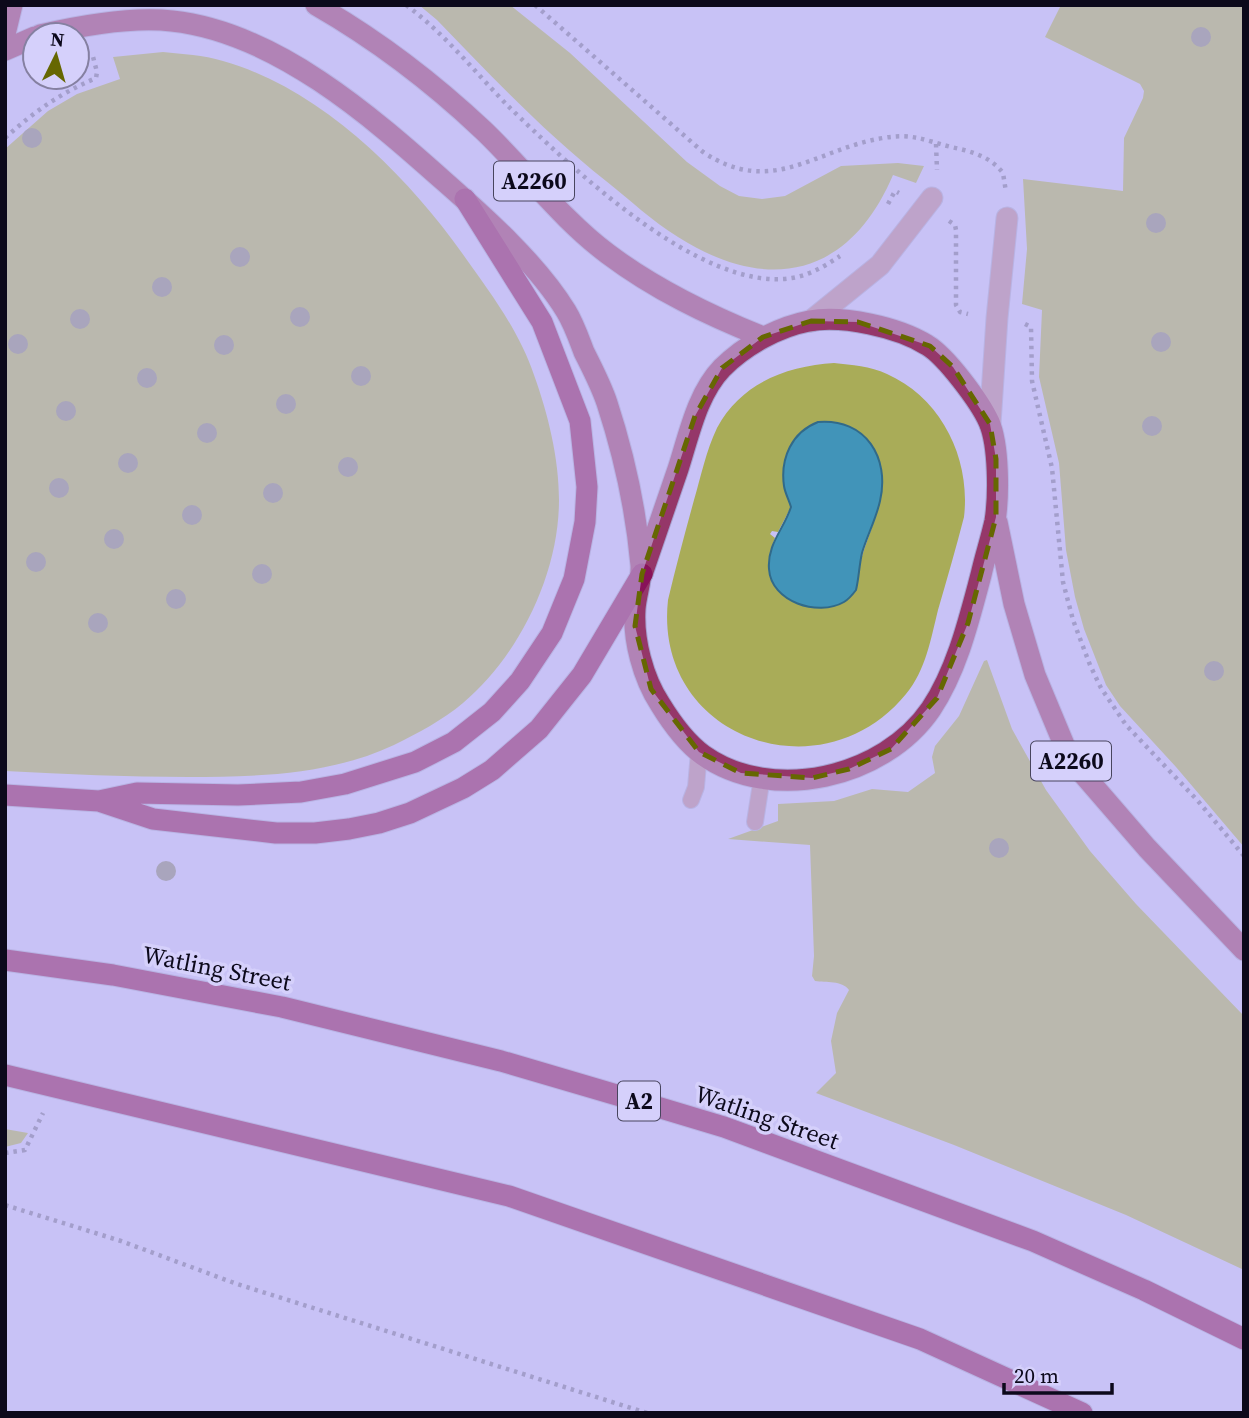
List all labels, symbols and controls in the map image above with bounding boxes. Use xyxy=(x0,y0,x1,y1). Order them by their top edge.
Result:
north arrow xyxy=(21,21,91,91)
text: N xyxy=(49,26,66,53)
road number: A2260 xyxy=(494,162,574,200)
road number: A2260 xyxy=(1031,741,1111,780)
street label: Watling Street xyxy=(140,937,294,999)
street label: Watling Street xyxy=(691,1077,844,1157)
road number: A2 xyxy=(618,1082,660,1120)
scale bar xyxy=(1004,1352,1112,1396)
text: 20 m xyxy=(1014,1361,1059,1390)

